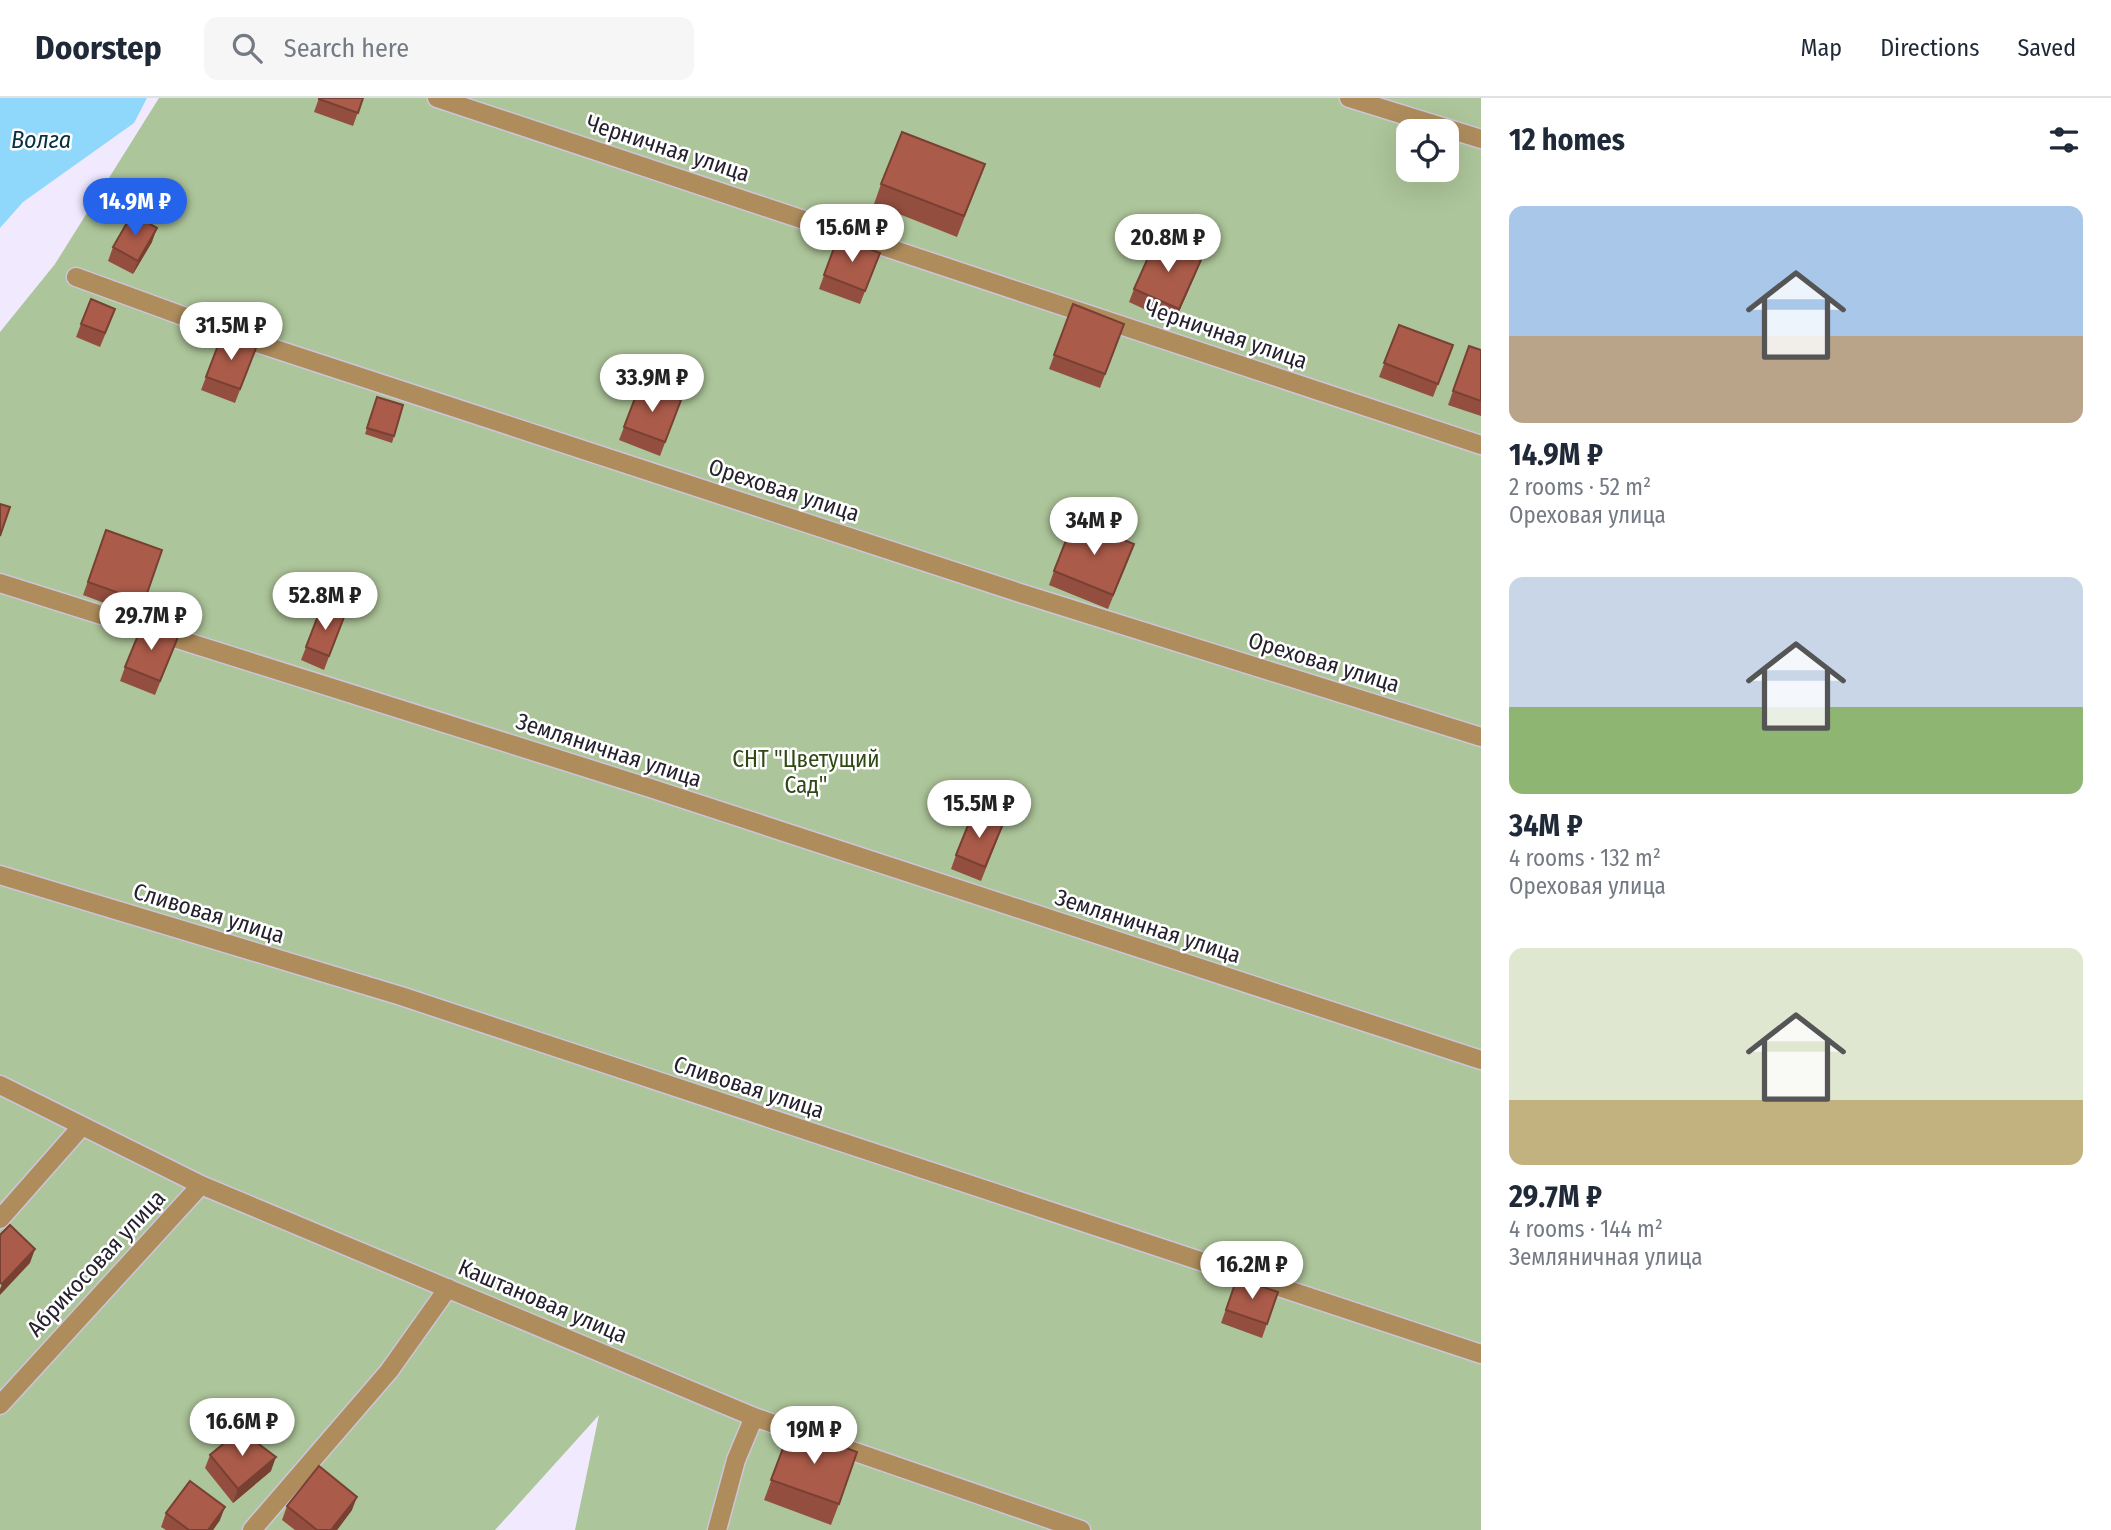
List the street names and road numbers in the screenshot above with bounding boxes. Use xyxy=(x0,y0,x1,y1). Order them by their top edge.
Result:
street label: Черничная улица xyxy=(583,108,753,188)
street label: Черничная улица xyxy=(1141,293,1311,375)
street label: Ореховая улица xyxy=(705,452,863,528)
street label: Ореховая улица xyxy=(1245,626,1403,698)
street label: Земляничная улица xyxy=(513,707,705,793)
street label: Сливовая улица xyxy=(130,877,288,949)
street label: Земляничная улица xyxy=(1052,883,1244,969)
street label: Сливовая улица xyxy=(670,1050,828,1124)
street label: Абрикосовая улица xyxy=(21,1184,171,1342)
street label: Каштановая улица xyxy=(454,1253,632,1349)

